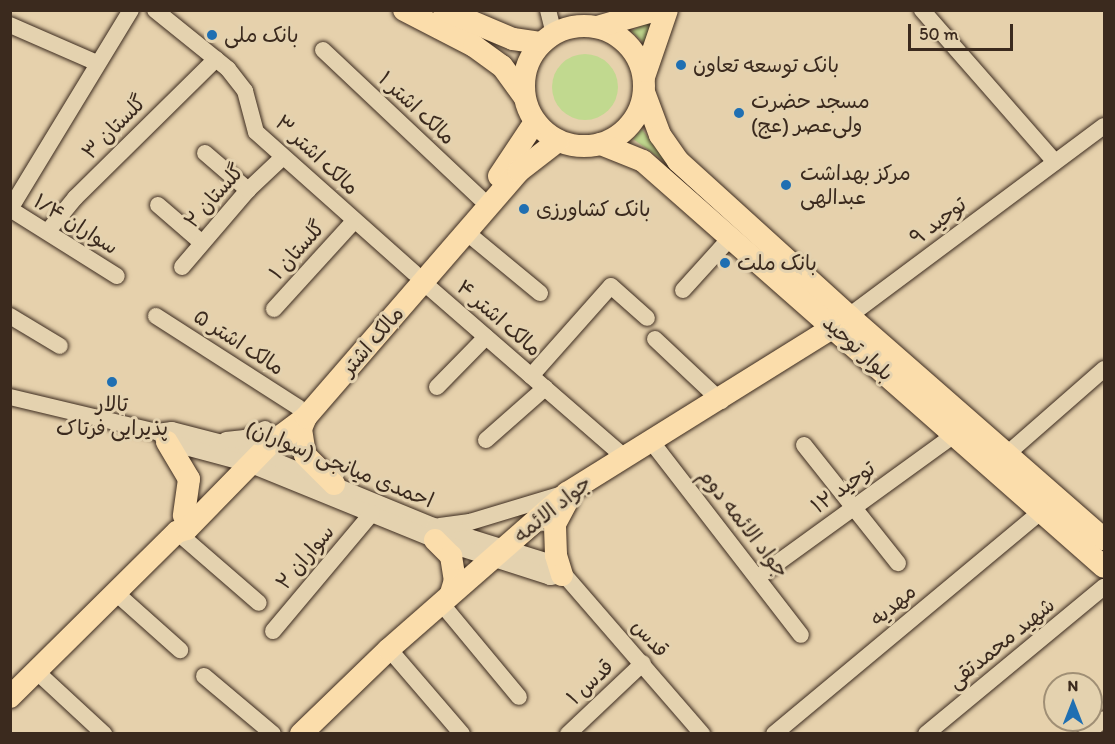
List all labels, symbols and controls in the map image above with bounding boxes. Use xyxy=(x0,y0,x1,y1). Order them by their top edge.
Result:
scale bar xyxy=(911,12,1016,50)
place label: بانک ملی xyxy=(224,22,299,48)
text: 50 m xyxy=(919,23,959,45)
marker: بانک ملی xyxy=(205,28,219,42)
place label: بانک توسعه تعاون xyxy=(693,52,839,78)
marker: بانک توسعه تعاون xyxy=(674,58,688,72)
street label: مالک اشتر ۱ xyxy=(373,66,461,150)
place label: مسجد حضرت ولی‌عصر (عج) xyxy=(751,88,870,138)
street label: گلستان ۳ xyxy=(77,90,151,164)
marker: مسجد حضرت ولی‌عصر (عج) xyxy=(732,106,746,120)
street label: مالک اشتر ۳ xyxy=(270,110,364,200)
street label: گلستان ۲ xyxy=(179,159,249,233)
place label: مرکز بهداشت عبدالهی xyxy=(800,160,911,210)
marker: مرکز بهداشت عبدالهی xyxy=(777,176,795,194)
street label: سواران ۱/۴ xyxy=(29,188,123,260)
street label: توحید ۹ xyxy=(905,192,971,250)
place label: بانک کشاورزی xyxy=(536,196,651,222)
marker: بانک کشاورزی xyxy=(517,202,531,216)
street label: گلستان ۱ xyxy=(264,215,330,285)
place label: بانک ملت xyxy=(737,250,817,276)
marker: بانک ملت xyxy=(718,256,732,270)
street label: مالک اشتر ۴ xyxy=(451,274,547,362)
street label: مالک اشتر xyxy=(335,301,409,381)
street label: مالک اشتر ۵ xyxy=(189,303,289,381)
street label: بلوار توحید xyxy=(817,310,899,386)
marker: تالار پذیرایی فرتاک xyxy=(105,375,119,389)
place label: تالار پذیرایی فرتاک xyxy=(56,391,168,441)
street label: احمدی میانجی (سواران) xyxy=(243,415,437,513)
street label: توحید ۱۲ xyxy=(806,455,880,519)
street label: جواد الائمه دوم xyxy=(693,463,795,583)
street label: جواد الائمه xyxy=(508,470,596,548)
street label: سواران ۲ xyxy=(271,519,339,595)
street label: مهدیه xyxy=(865,579,921,631)
street label: شهید محمدتقی xyxy=(942,592,1060,694)
street label: قدس xyxy=(626,614,674,662)
street label: قدس ۱ xyxy=(561,654,619,710)
north arrow xyxy=(1043,672,1103,732)
text: N xyxy=(1068,676,1078,695)

